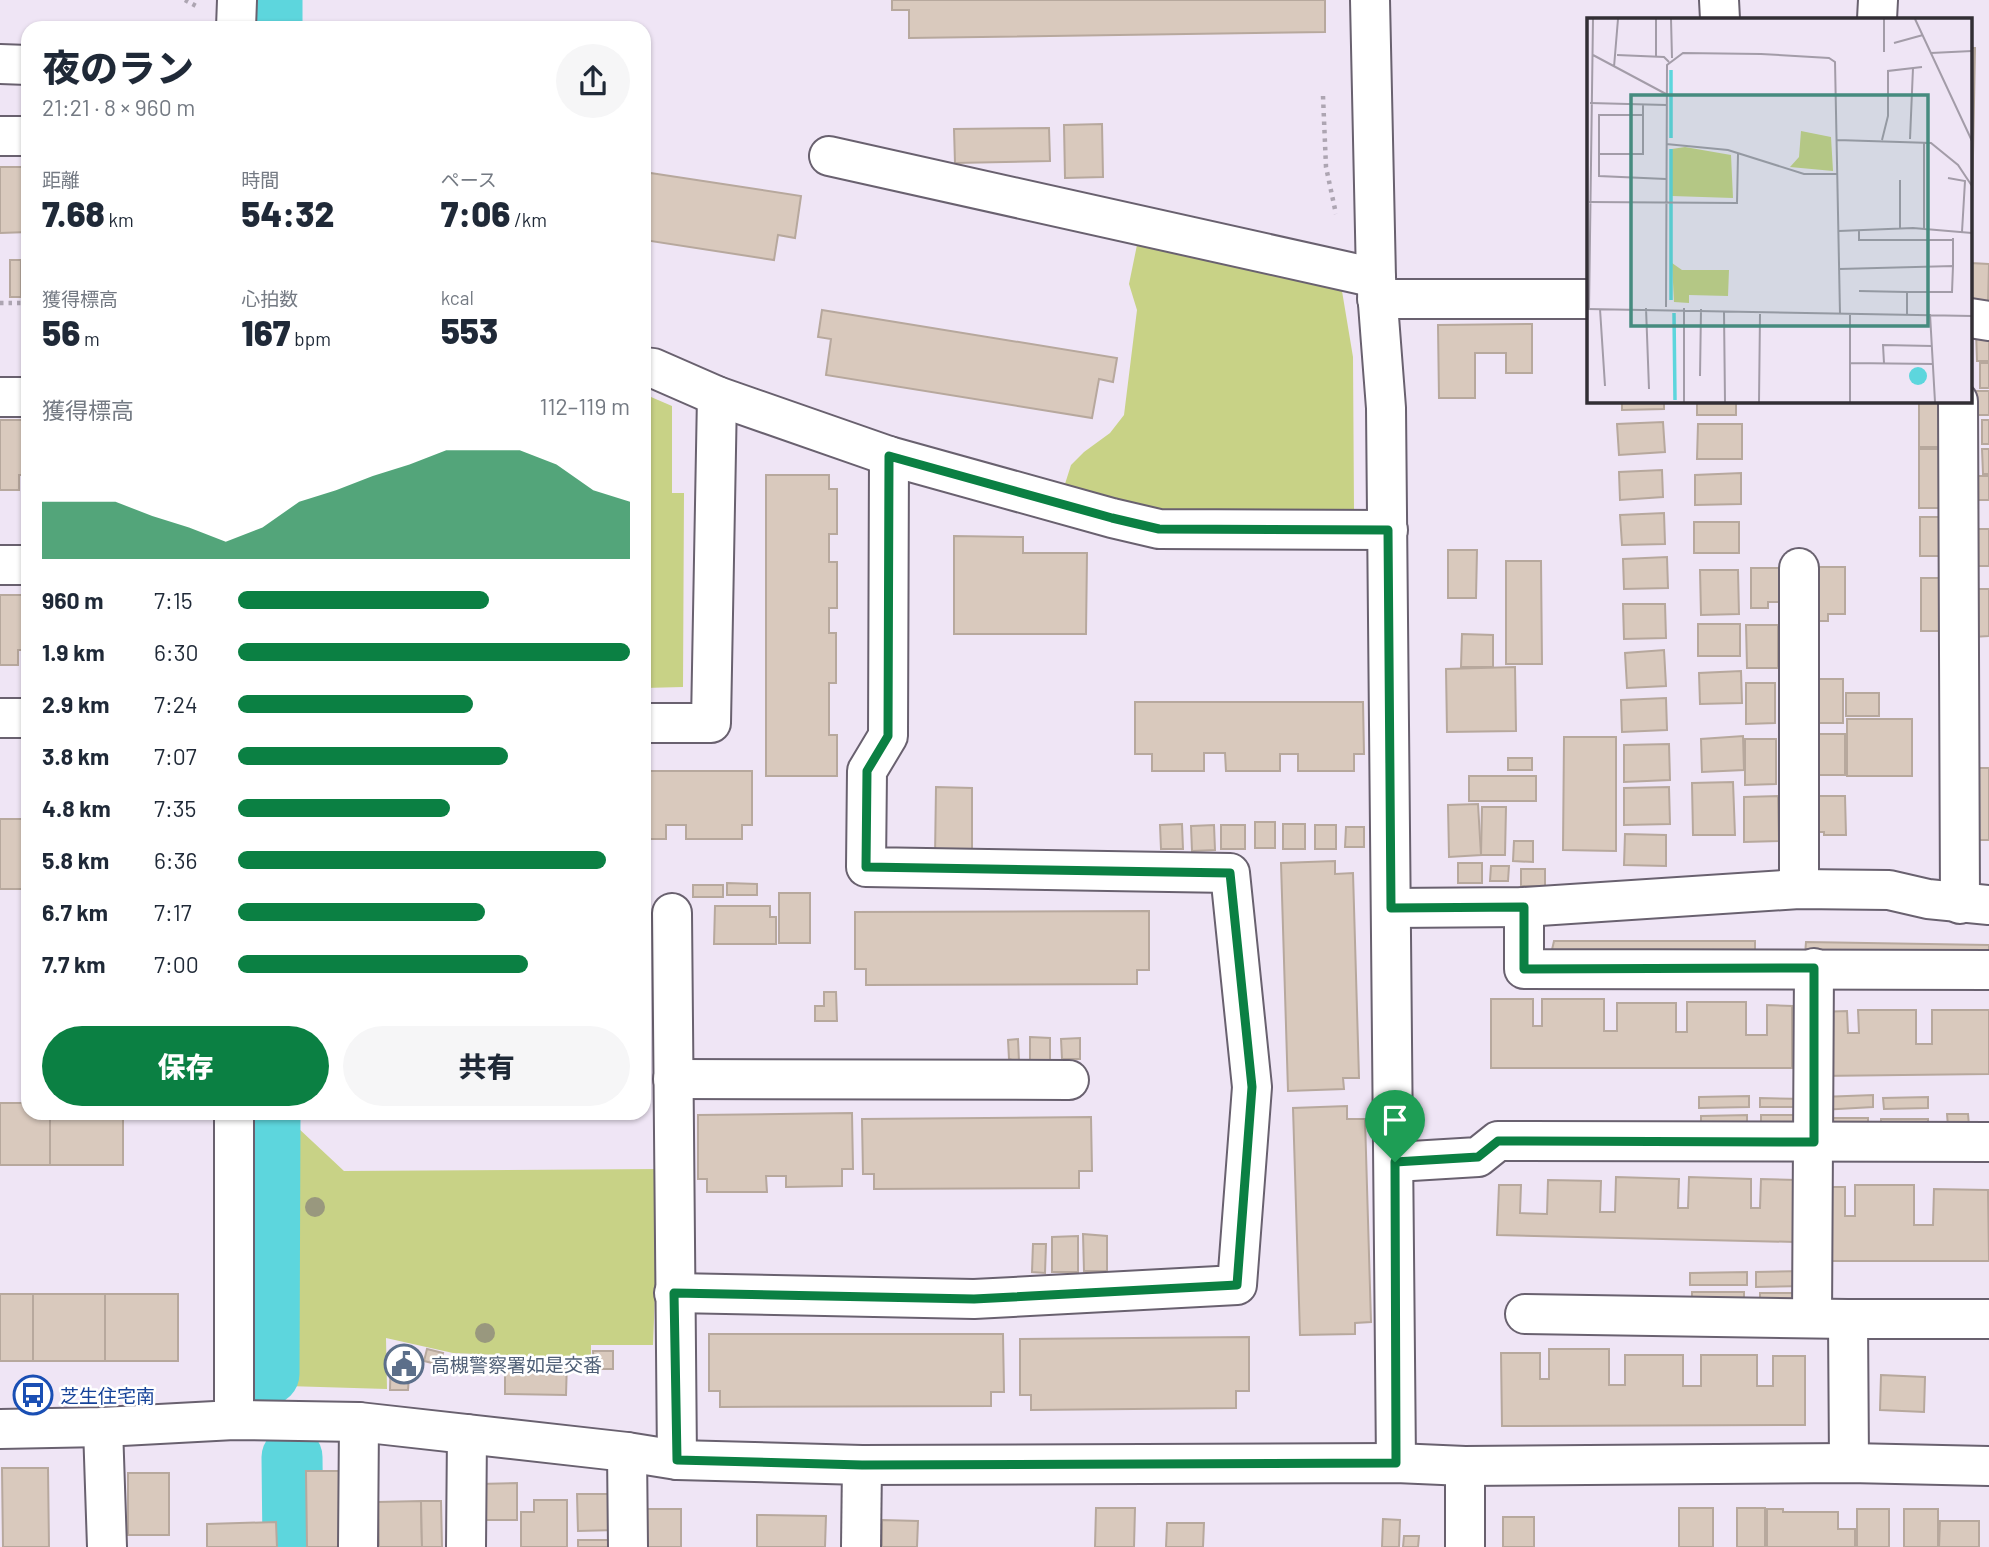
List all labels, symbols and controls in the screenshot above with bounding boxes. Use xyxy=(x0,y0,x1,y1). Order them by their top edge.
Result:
inset map xyxy=(1587,18,1972,402)
text: 夜のラン xyxy=(42,44,194,90)
button: share xyxy=(556,44,630,118)
text: 21:21 · 8 × 960 m xyxy=(42,93,195,121)
text: 距離 xyxy=(42,168,80,191)
text: 時間 xyxy=(241,168,279,191)
text: ペース xyxy=(441,168,497,191)
text: 7.68 xyxy=(42,192,105,234)
text: 54:32 xyxy=(241,192,334,234)
text: 7:06 xyxy=(441,192,510,234)
text: km xyxy=(105,208,134,231)
text: /km xyxy=(510,208,547,231)
text: kcal xyxy=(441,286,474,309)
text: 獲得標高 xyxy=(42,287,118,310)
text: 心拍数 xyxy=(241,287,298,310)
text: 553 xyxy=(441,309,498,351)
text: 56 xyxy=(42,311,80,353)
text: 167 xyxy=(241,311,290,353)
text: m xyxy=(80,327,100,350)
text: bpm xyxy=(290,327,331,350)
text: 112–119 m xyxy=(539,392,630,420)
text: 獲得標高 xyxy=(42,396,134,424)
text: 960 m xyxy=(42,586,103,614)
text: 7:15 xyxy=(154,586,193,614)
text: 1.9 km xyxy=(42,638,105,666)
text: 6:30 xyxy=(154,638,198,666)
text: 2.9 km xyxy=(42,690,109,718)
text: 7:24 xyxy=(154,690,198,718)
text: 3.8 km xyxy=(42,742,109,770)
text: 7:07 xyxy=(154,742,197,770)
text: 4.8 km xyxy=(42,794,111,822)
text: 7:35 xyxy=(154,794,196,822)
text: 5.8 km xyxy=(42,846,109,874)
text: 6:36 xyxy=(154,846,197,874)
text: 6.7 km xyxy=(42,898,108,926)
text: 7:17 xyxy=(154,898,192,926)
text: 7.7 km xyxy=(42,950,106,978)
text: 7:00 xyxy=(154,950,199,978)
button: 保存 xyxy=(42,1026,329,1106)
button: 共有 xyxy=(343,1026,630,1106)
pin xyxy=(1365,1090,1425,1162)
icon: arrive xyxy=(1376,1101,1414,1139)
public building icon: 高槻警察署如是交番 xyxy=(383,1343,425,1385)
place label: 高槻警察署如是交番 xyxy=(431,1353,602,1376)
bus stop icon: 芝生住宅南 xyxy=(12,1374,54,1416)
place label: 芝生住宅南 xyxy=(60,1384,155,1407)

